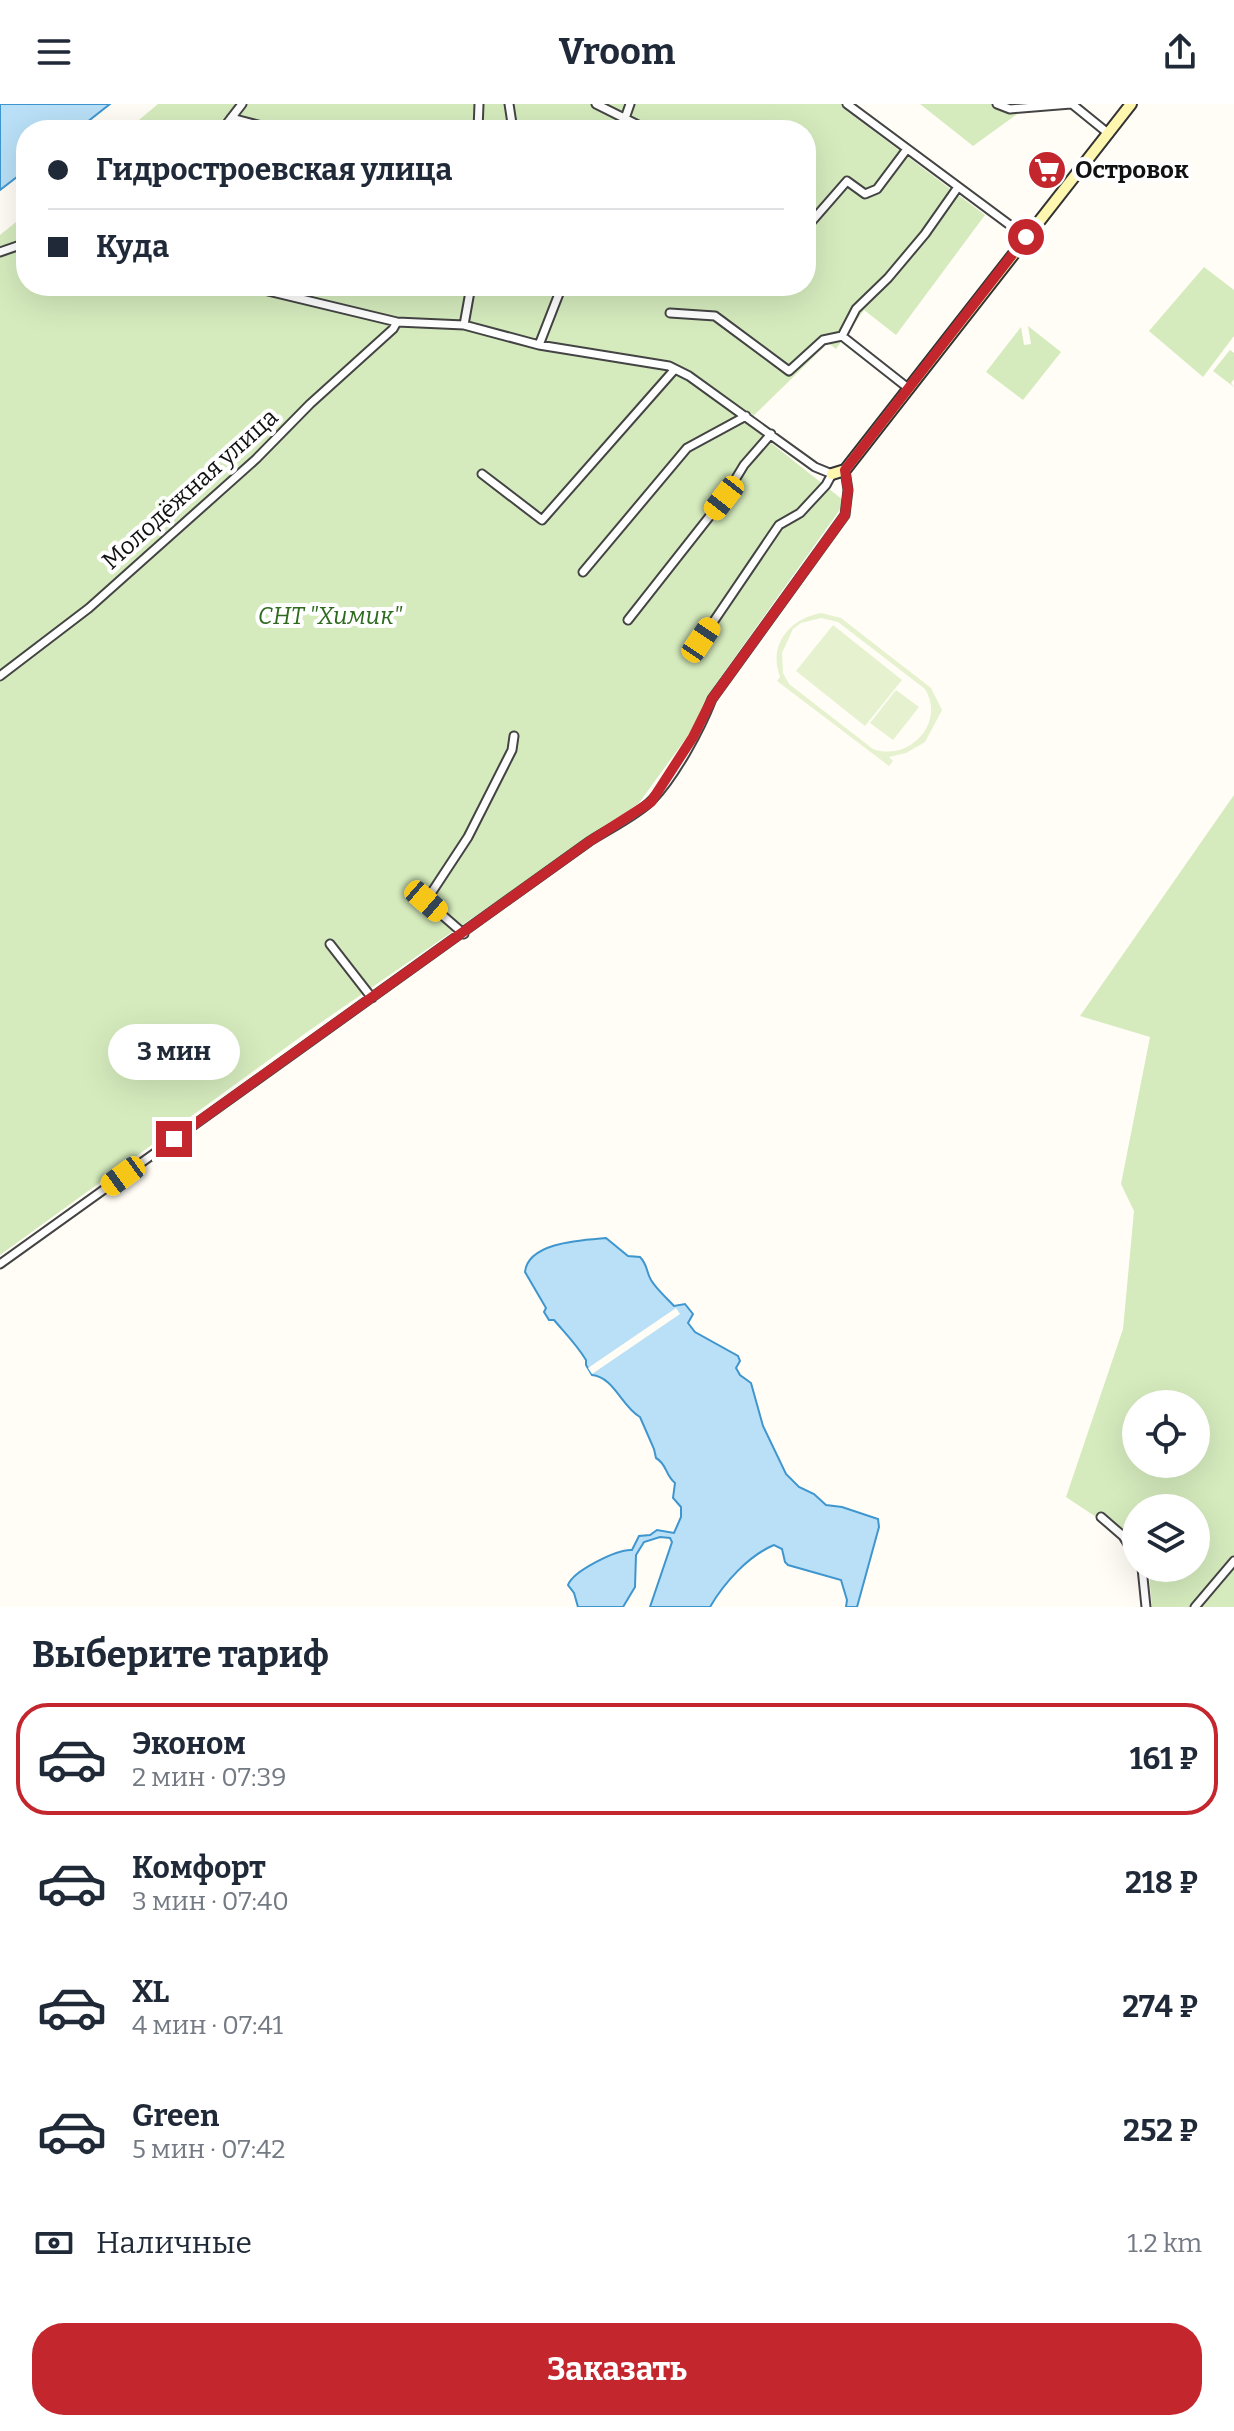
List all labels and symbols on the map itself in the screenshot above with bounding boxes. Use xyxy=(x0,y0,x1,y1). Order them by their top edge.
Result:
supermarket icon: Островок xyxy=(1026,149,1068,191)
place label: Островок xyxy=(1075,156,1189,184)
route start xyxy=(1008,219,1044,255)
street label: Молодёжная улица xyxy=(96,403,284,575)
car xyxy=(700,472,748,524)
park label: СНТ "Химик" xyxy=(258,602,403,630)
car xyxy=(678,613,724,667)
car xyxy=(400,876,452,926)
callout: 3 мин xyxy=(108,1023,240,1079)
route end xyxy=(156,1121,192,1157)
car xyxy=(97,1152,149,1200)

